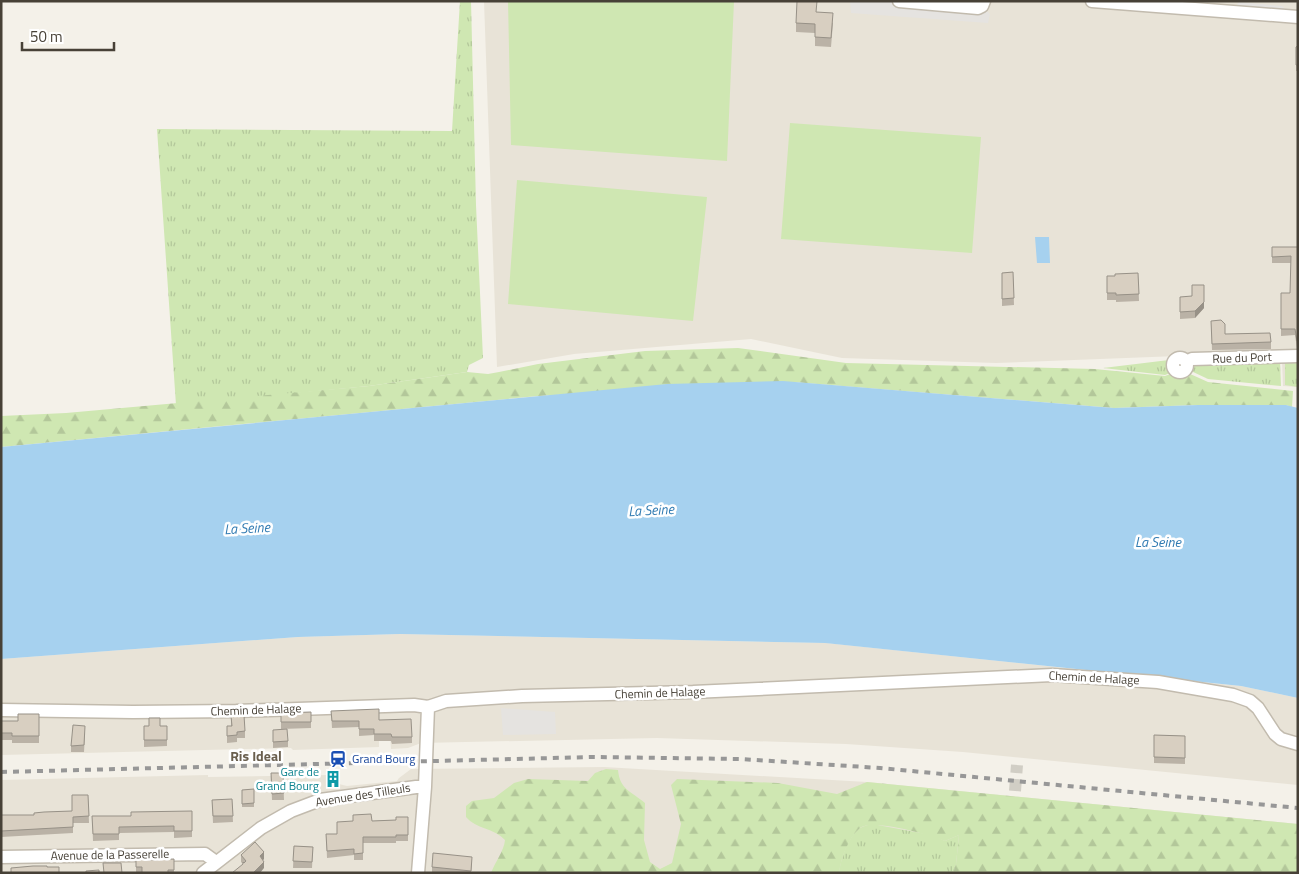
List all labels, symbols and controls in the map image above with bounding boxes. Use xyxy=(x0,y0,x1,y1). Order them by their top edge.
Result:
scale bar xyxy=(22,20,115,52)
text: 50 m xyxy=(30,25,63,48)
street label: Rue du Port xyxy=(1212,347,1273,368)
water label: La Seine xyxy=(628,498,676,521)
water label: La Seine xyxy=(224,516,272,539)
water label: La Seine xyxy=(1135,531,1182,552)
street label: Chemin de Halage xyxy=(1048,666,1140,689)
street label: Chemin de Halage xyxy=(614,681,706,704)
street label: Chemin de Halage xyxy=(210,698,302,721)
district label: Ris Ideal xyxy=(230,745,282,766)
station icon: Grand Bourg xyxy=(328,749,348,769)
place label: Grand Bourg xyxy=(352,749,415,768)
place label: Gare de Grand Bourg xyxy=(256,762,319,795)
building icon: Gare de Grand Bourg xyxy=(323,769,343,789)
street label: Avenue des Tilleuls xyxy=(314,778,412,811)
street label: Avenue de la Passerelle xyxy=(51,844,169,865)

